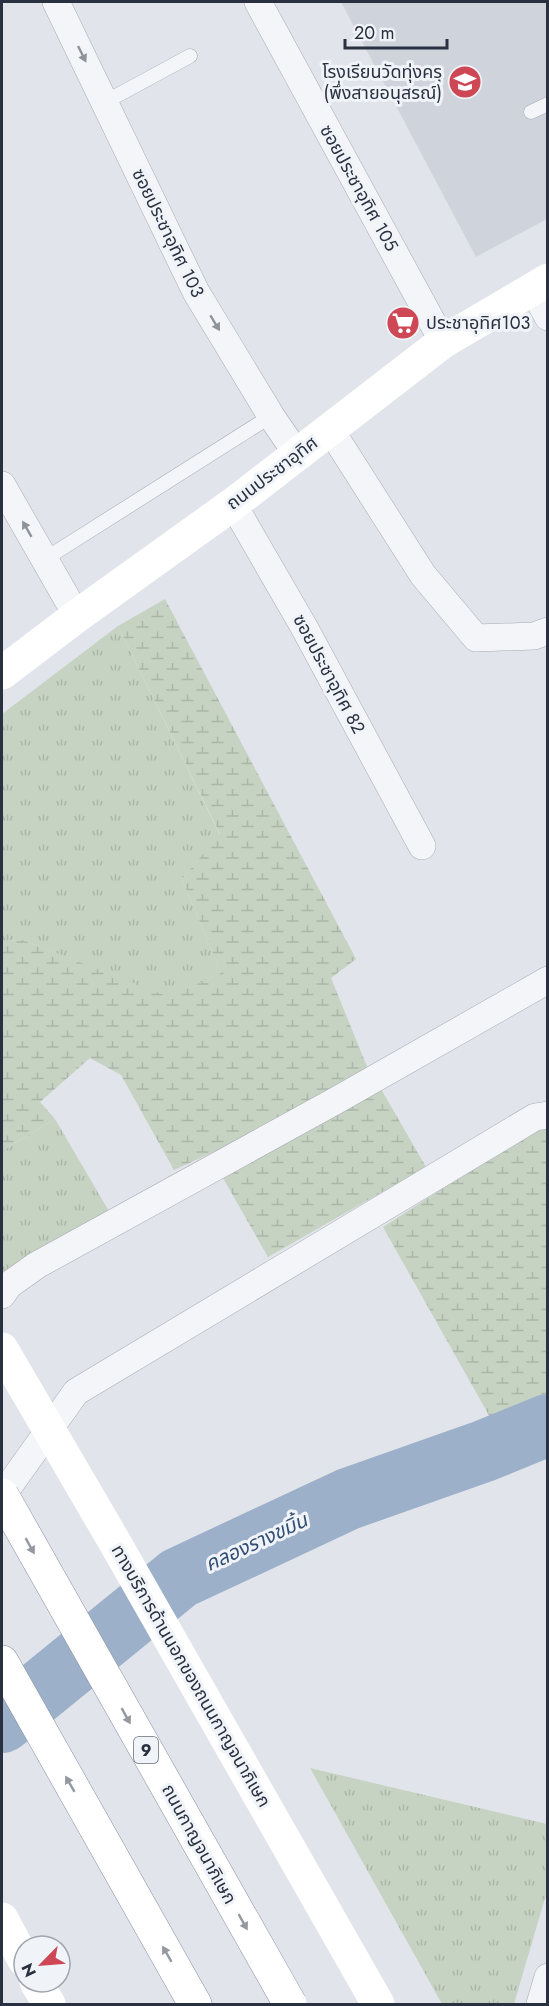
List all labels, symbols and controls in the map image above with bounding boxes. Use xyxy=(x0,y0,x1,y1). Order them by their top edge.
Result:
scale bar xyxy=(345,12,447,50)
text: 20 m xyxy=(354,20,394,46)
one-way arrow xyxy=(77,46,86,63)
place label: โรงเรียนวัดทุ่งครุ (พึ่งสายอนุสรณ์) xyxy=(322,59,442,106)
school or university icon: โรงเรียนวัดทุ่งครุ (พึ่งสายอนุสรณ์) xyxy=(447,64,483,100)
street label: ซอยประชาอุทิศ 105 xyxy=(313,120,405,256)
street label: ซอยประชาอุทิศ 103 xyxy=(125,164,211,302)
supermarket icon: ประชาอุทิศ103 xyxy=(385,305,421,341)
place label: ประชาอุทิศ103 xyxy=(426,310,530,336)
one-way arrow xyxy=(209,315,220,331)
street label: ถนนประชาอุทิศ xyxy=(221,430,323,516)
one-way arrow xyxy=(22,520,32,537)
street label: ซอยประชาอุทิศ 82 xyxy=(287,610,371,738)
water label: คลองรางขมิ้น xyxy=(200,1505,314,1579)
one-way arrow xyxy=(25,1538,35,1555)
street label: ทางบริการด้านนอกของถนนกาญจนาภิเษก xyxy=(105,1540,277,1812)
one-way arrow xyxy=(121,1707,131,1724)
road number: 9 xyxy=(134,1737,158,1763)
one-way arrow xyxy=(65,1776,76,1792)
street label: ถนนกาญจนาภิเษก xyxy=(155,1779,243,1909)
one-way arrow xyxy=(238,1914,248,1931)
north arrow xyxy=(12,1934,72,1994)
one-way arrow xyxy=(162,1945,172,1962)
text: N xyxy=(16,1960,42,1981)

